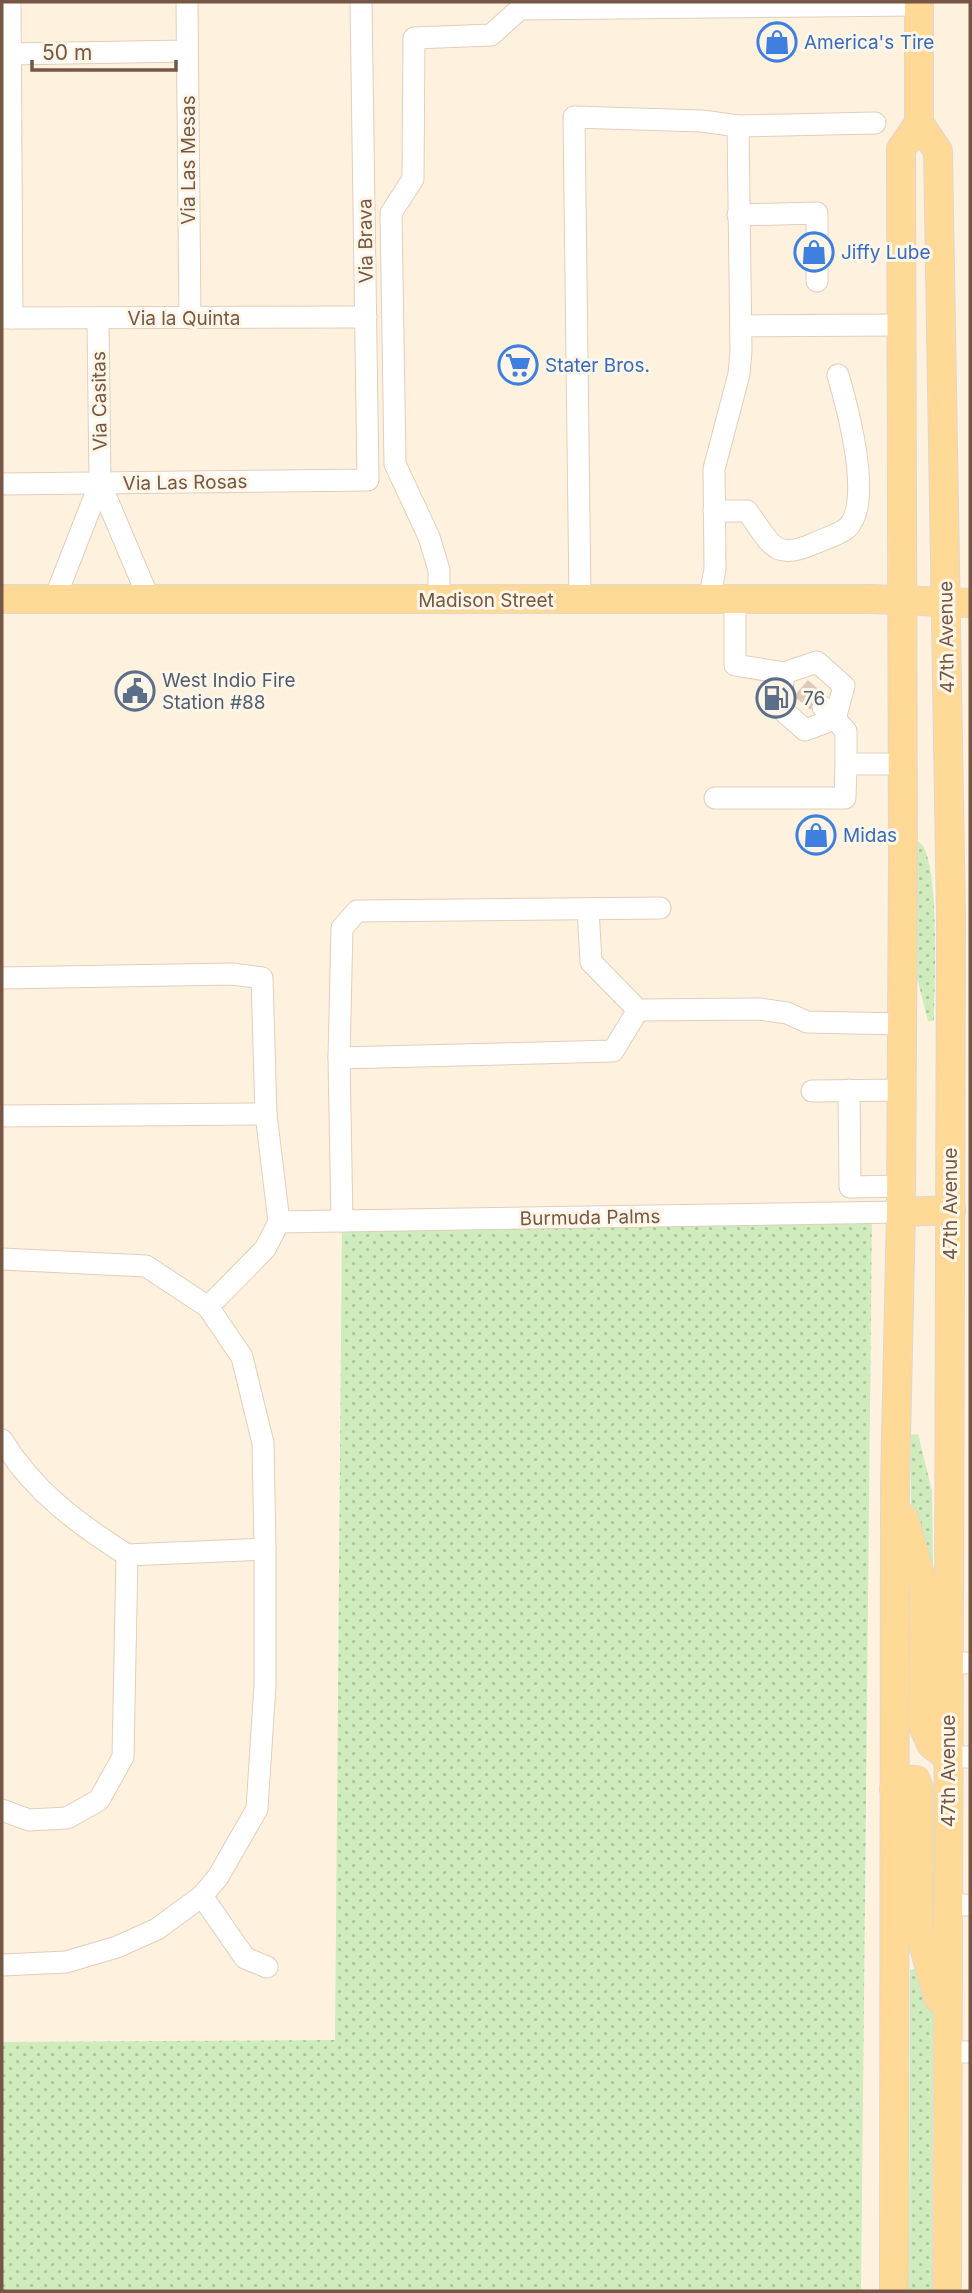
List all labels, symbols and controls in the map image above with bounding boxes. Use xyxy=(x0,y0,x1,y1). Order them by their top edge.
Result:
shop icon: America's Tire xyxy=(756,21,798,63)
scale bar xyxy=(32,28,175,72)
place label: America's Tire xyxy=(804,31,934,54)
text: 50 m xyxy=(42,40,92,65)
street label: Via Las Mesas xyxy=(177,95,200,225)
street label: Via Brava xyxy=(353,198,378,284)
shop icon: Jiffy Lube xyxy=(793,231,835,273)
place label: Jiffy Lube xyxy=(841,241,930,264)
street label: Via la Quinta xyxy=(128,307,240,330)
supermarket icon: Stater Bros. xyxy=(497,344,539,386)
street label: Via Casitas xyxy=(87,351,112,451)
place label: Stater Bros. xyxy=(545,354,650,377)
street label: Via Las Rosas xyxy=(123,470,247,495)
street label: 47th Avenue xyxy=(934,581,959,693)
street label: Madison Street xyxy=(418,589,554,612)
place label: West Indio Fire Station #88 xyxy=(162,669,295,714)
public building icon: West Indio Fire Station #88 xyxy=(114,670,156,712)
fuel station icon: 76 xyxy=(755,677,797,719)
place label: 76 xyxy=(803,687,825,710)
shop icon: Midas xyxy=(795,814,837,856)
place label: Midas xyxy=(843,824,897,847)
street label: 47th Avenue xyxy=(939,1148,962,1260)
street label: Burmuda Palms xyxy=(519,1205,661,1230)
street label: 47th Avenue xyxy=(937,1715,960,1827)

